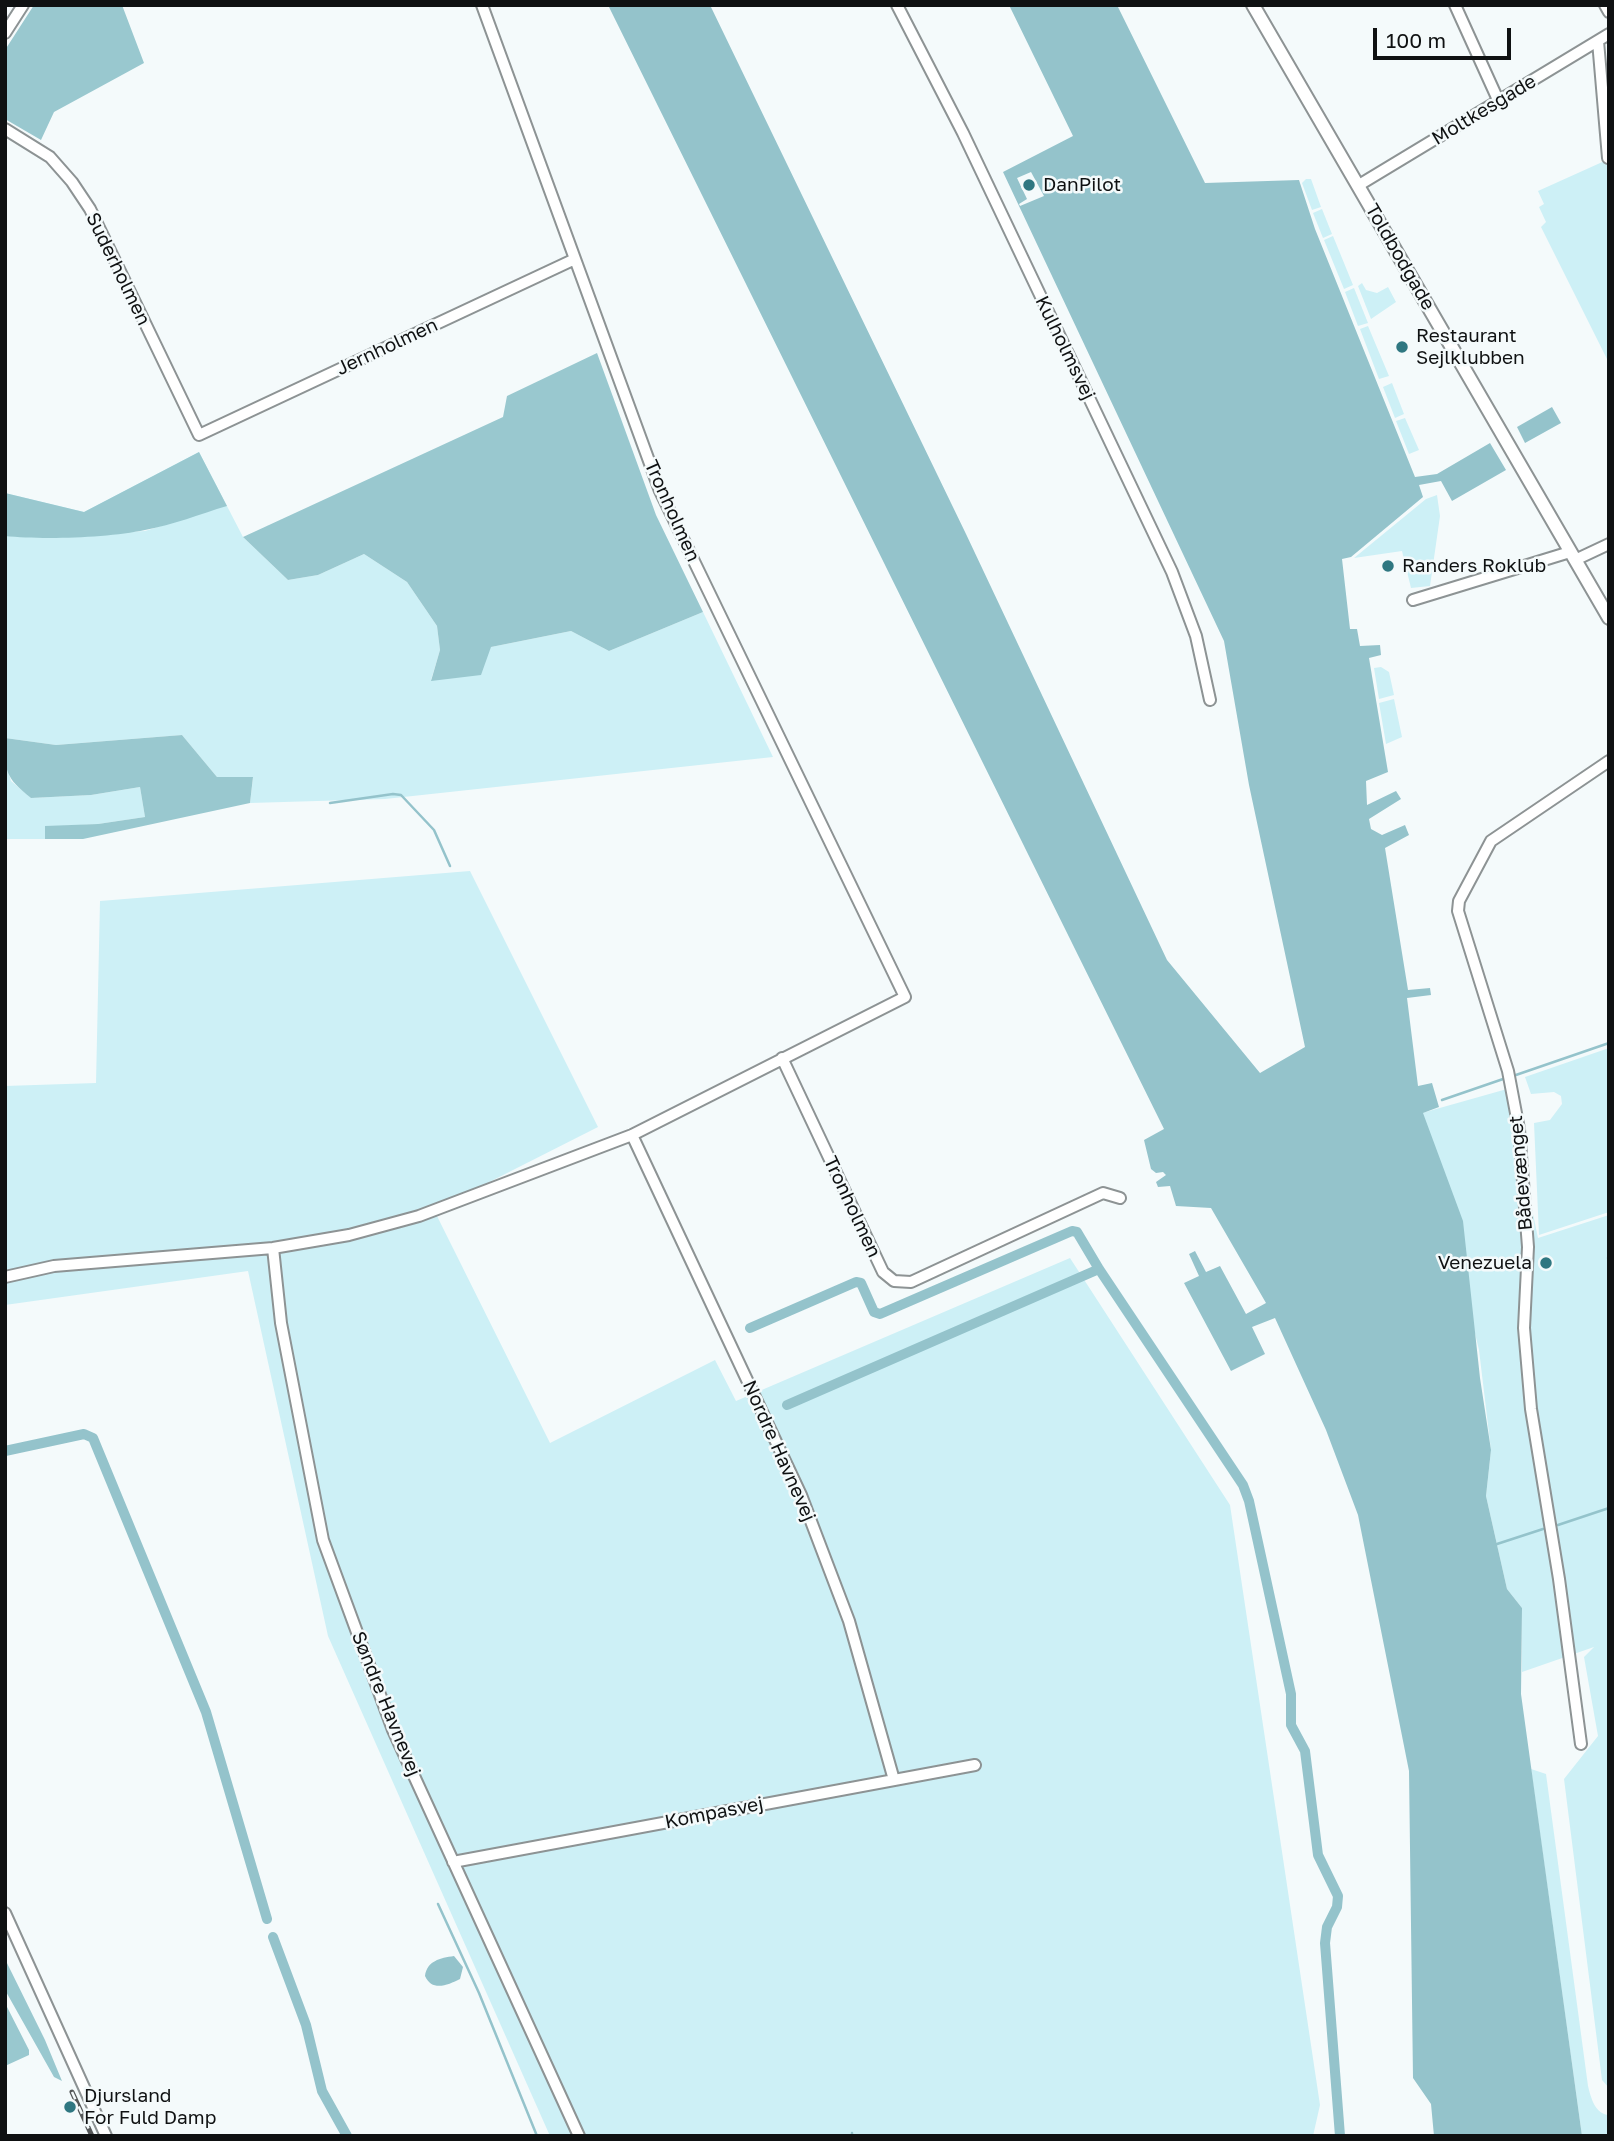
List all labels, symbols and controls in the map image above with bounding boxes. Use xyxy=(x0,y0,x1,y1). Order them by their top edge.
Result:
scale bar xyxy=(1376,14,1514,58)
text: 100 m xyxy=(1386,27,1446,53)
street label: Moltkesgade xyxy=(1428,70,1540,150)
place label: DanPilot xyxy=(1043,174,1121,196)
marker: DanPilot xyxy=(1021,177,1037,193)
street label: Toldbodgade xyxy=(1360,200,1440,314)
street label: Suderholmen xyxy=(81,209,155,329)
street label: Kulholmsvej xyxy=(1030,292,1100,404)
street label: Jernholmen xyxy=(333,314,441,380)
place label: Restaurant Sejlklubben xyxy=(1416,325,1525,369)
marker: Restaurant Sejlklubben xyxy=(1394,339,1410,355)
street label: Tronholmen xyxy=(639,457,705,565)
place label: Randers Roklub xyxy=(1402,555,1546,577)
marker: Randers Roklub xyxy=(1380,558,1396,574)
street label: Bådevænget xyxy=(1505,1114,1537,1232)
street label: Tronholmen xyxy=(819,1153,885,1261)
place label: Venezuela xyxy=(1438,1252,1532,1274)
marker: Venezuela xyxy=(1538,1255,1554,1271)
street label: Nordre Havnevej xyxy=(738,1377,820,1525)
street label: Søndre Havnevej xyxy=(347,1628,425,1780)
street label: Kompasvej xyxy=(663,1792,765,1834)
place label: Djursland For Fuld Damp xyxy=(84,2085,216,2129)
marker: Djursland For Fuld Damp xyxy=(62,2099,78,2115)

